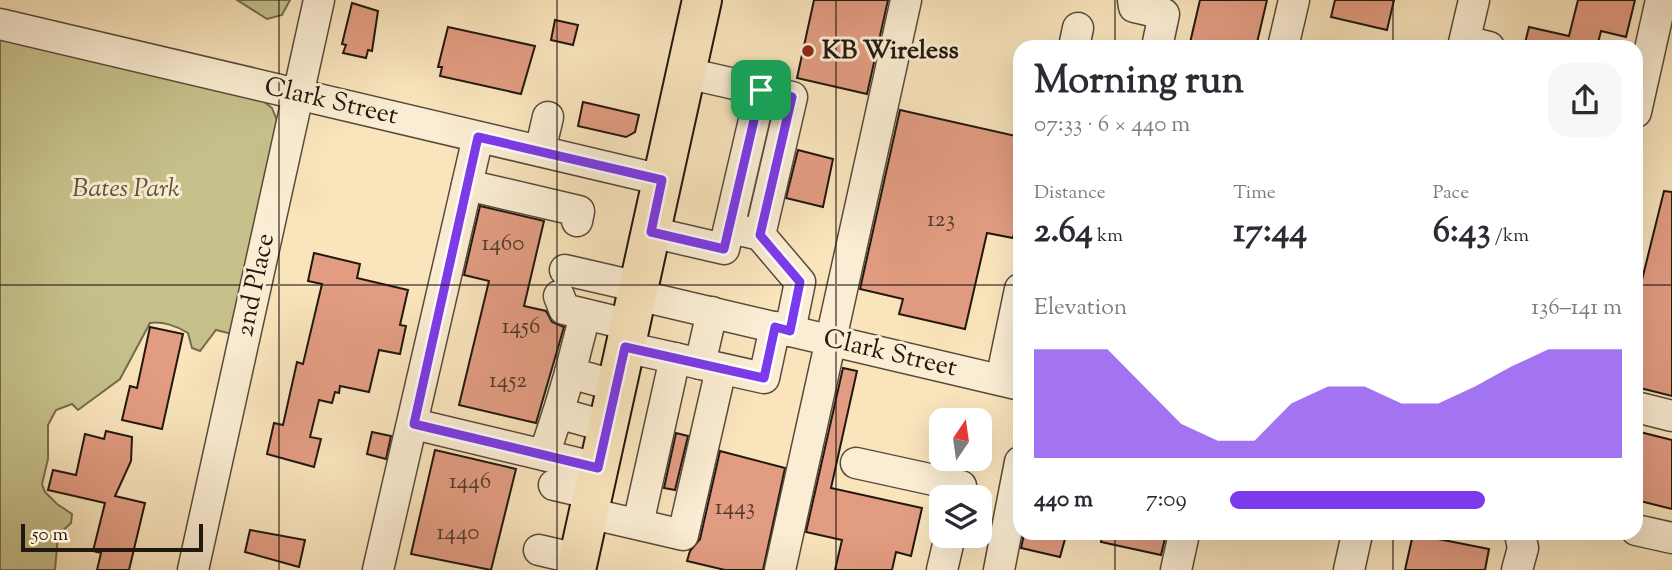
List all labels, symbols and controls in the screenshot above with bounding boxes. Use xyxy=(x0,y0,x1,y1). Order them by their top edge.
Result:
place label: KB Wireless xyxy=(822,33,959,70)
marker: KB Wireless xyxy=(800,43,816,59)
text: Morning run xyxy=(1034,56,1244,110)
pin xyxy=(731,60,791,120)
button: share xyxy=(1548,63,1622,137)
street label: Clark Street xyxy=(260,69,402,135)
icon: arrive xyxy=(742,71,780,109)
text: 07:33 · 6 × 440 m xyxy=(1034,109,1190,142)
park label: Bates Park xyxy=(72,171,180,208)
text: Distance xyxy=(1034,180,1106,207)
text: Time xyxy=(1233,180,1276,207)
text: Pace xyxy=(1433,180,1469,207)
house number: 123 xyxy=(927,204,955,237)
text: 2.64 xyxy=(1034,207,1093,258)
text: 17:44 xyxy=(1233,207,1307,258)
text: 6:43 xyxy=(1433,207,1491,258)
text: km xyxy=(1093,223,1123,250)
text: /km xyxy=(1491,223,1529,250)
house number: 1460 xyxy=(482,228,524,261)
street label: 2nd Place xyxy=(227,230,285,340)
text: Elevation xyxy=(1034,292,1127,325)
text: 136–141 m xyxy=(1531,292,1622,325)
house number: 1456 xyxy=(502,311,540,344)
street label: Clark Street xyxy=(819,321,961,387)
house number: 1452 xyxy=(489,365,527,398)
north arrow xyxy=(929,408,992,471)
map controls xyxy=(929,408,992,548)
house number: 1446 xyxy=(449,466,491,499)
text: 440 m xyxy=(1034,484,1093,517)
text: 7:09 xyxy=(1146,484,1187,517)
button: layers xyxy=(929,485,992,548)
house number: 1443 xyxy=(715,492,755,525)
house number: 1440 xyxy=(437,517,479,550)
scale bar xyxy=(21,521,203,553)
text: 50 m xyxy=(32,522,68,549)

